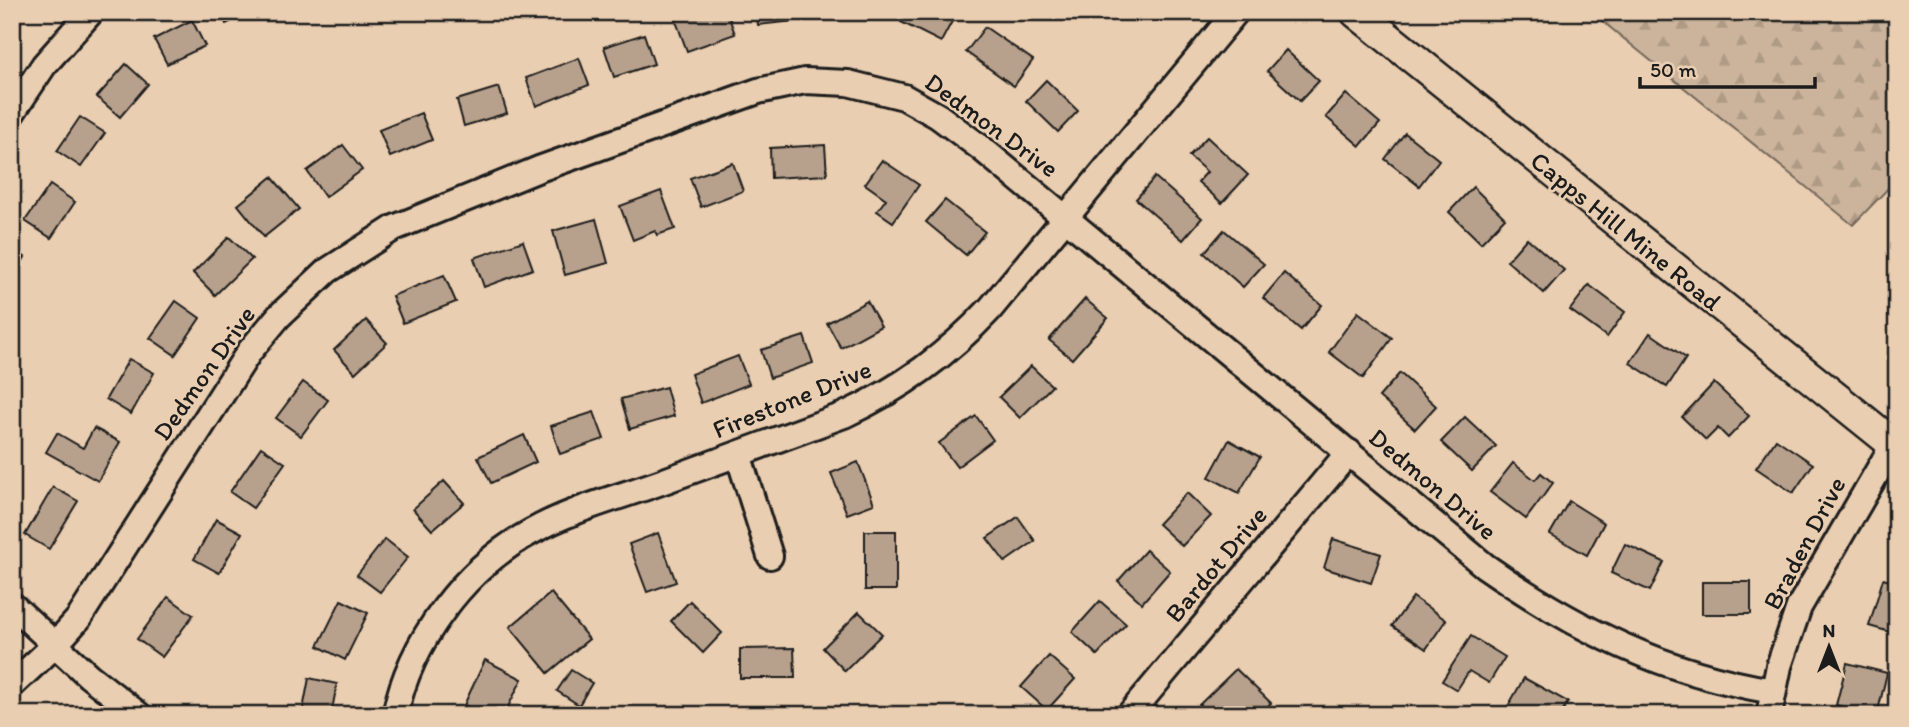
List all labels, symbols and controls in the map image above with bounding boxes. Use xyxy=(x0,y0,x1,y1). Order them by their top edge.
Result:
scale bar xyxy=(1640,46,1814,90)
text: 50 m xyxy=(1650,57,1697,82)
street label: Dedmon Drive xyxy=(919,66,1065,184)
street label: Capps Hill Mine Road xyxy=(1524,144,1728,318)
street label: Dedmon Drive xyxy=(146,299,262,447)
street label: Firestone Drive xyxy=(708,353,876,445)
street label: Dedmon Drive xyxy=(1362,421,1504,547)
street label: Braden Drive xyxy=(1756,471,1852,615)
street label: Bardot Drive xyxy=(1158,499,1274,629)
north arrow xyxy=(1794,612,1864,682)
text: N xyxy=(1823,619,1835,642)

